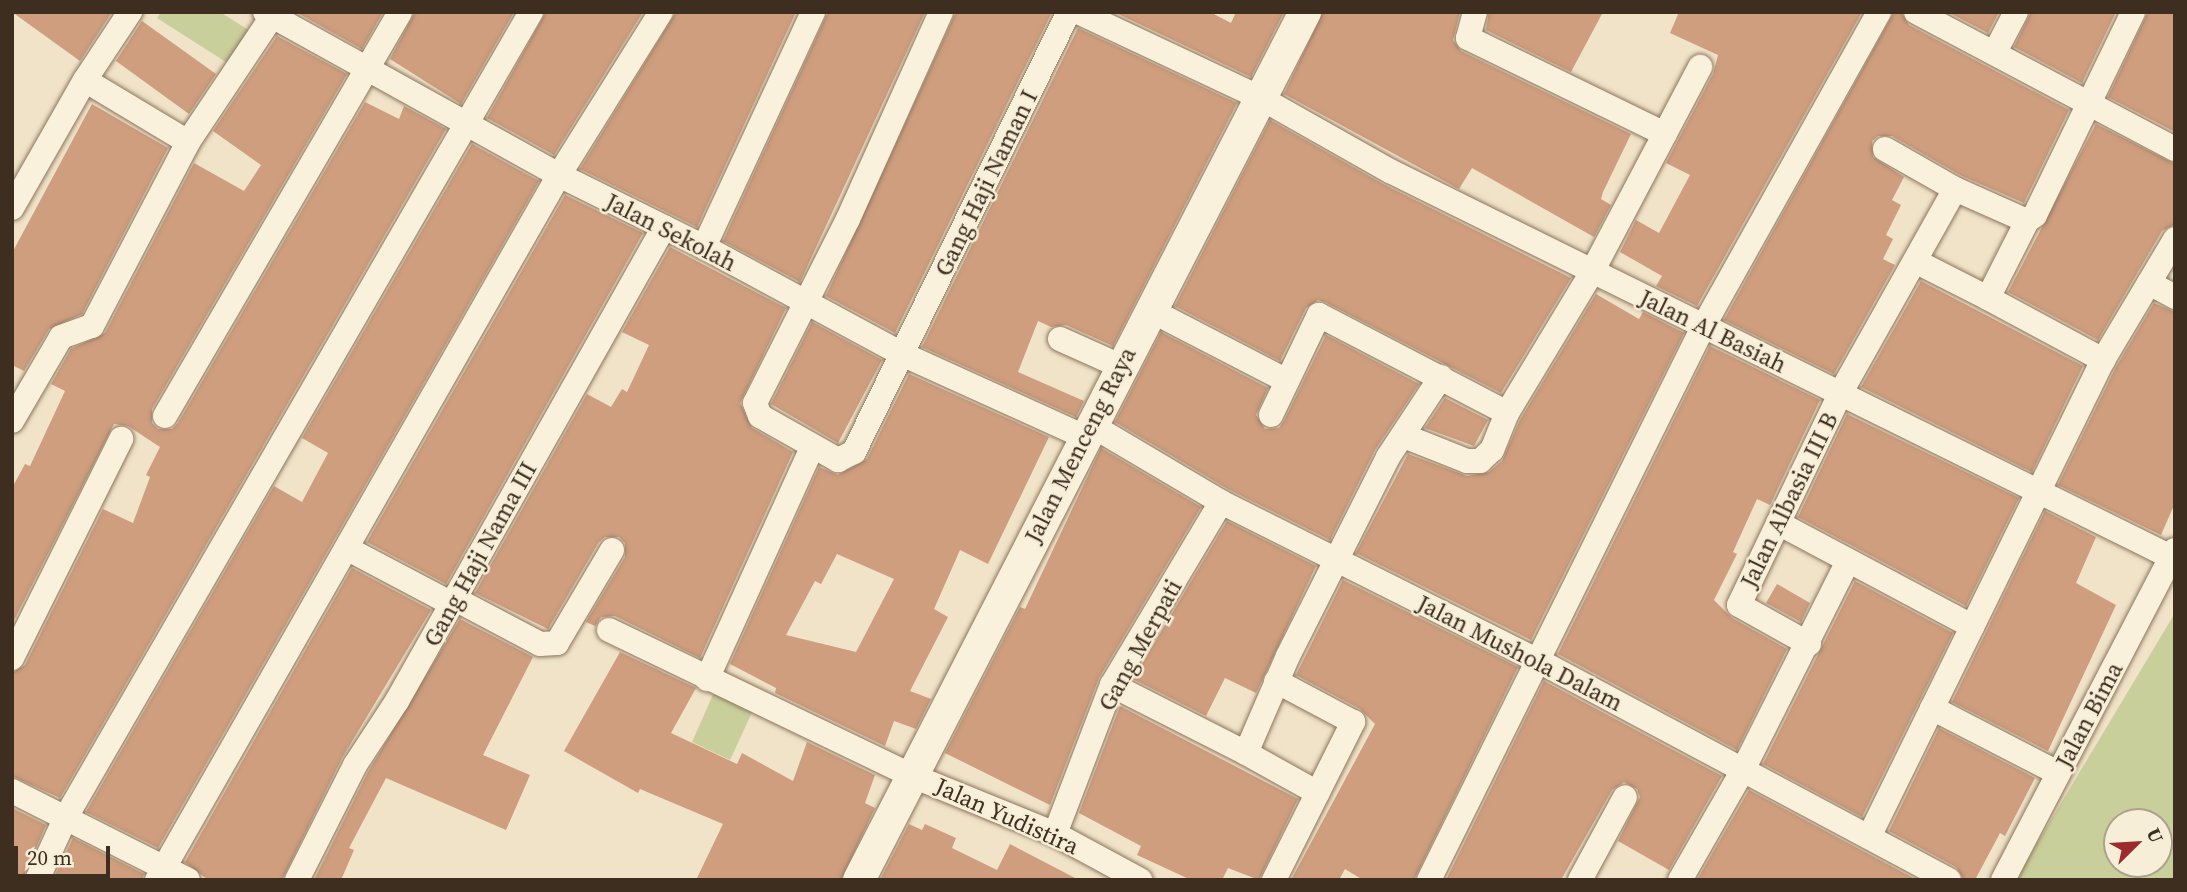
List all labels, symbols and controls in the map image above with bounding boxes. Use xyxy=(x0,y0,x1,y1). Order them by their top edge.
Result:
street label: Gang Haji Naman I xyxy=(929,85,1043,281)
street label: Jalan Sekolah xyxy=(601,187,741,277)
street label: Jalan Al Basiah xyxy=(1635,283,1791,379)
street label: Jalan Menceng Raya xyxy=(1018,342,1142,548)
street label: Jalan Albasia III B xyxy=(1734,408,1844,592)
street label: Gang Haji Nama III xyxy=(417,457,543,651)
street label: Gang Merpati xyxy=(1092,574,1188,716)
street label: Jalan Mushola Dalam xyxy=(1412,589,1628,717)
street label: Jalan Bima xyxy=(2049,657,2129,773)
street label: Jalan Yudistira xyxy=(930,771,1084,861)
north arrow xyxy=(2103,808,2173,878)
text: U xyxy=(2141,824,2170,847)
scale bar xyxy=(18,832,114,876)
text: 20 m xyxy=(27,843,72,872)

